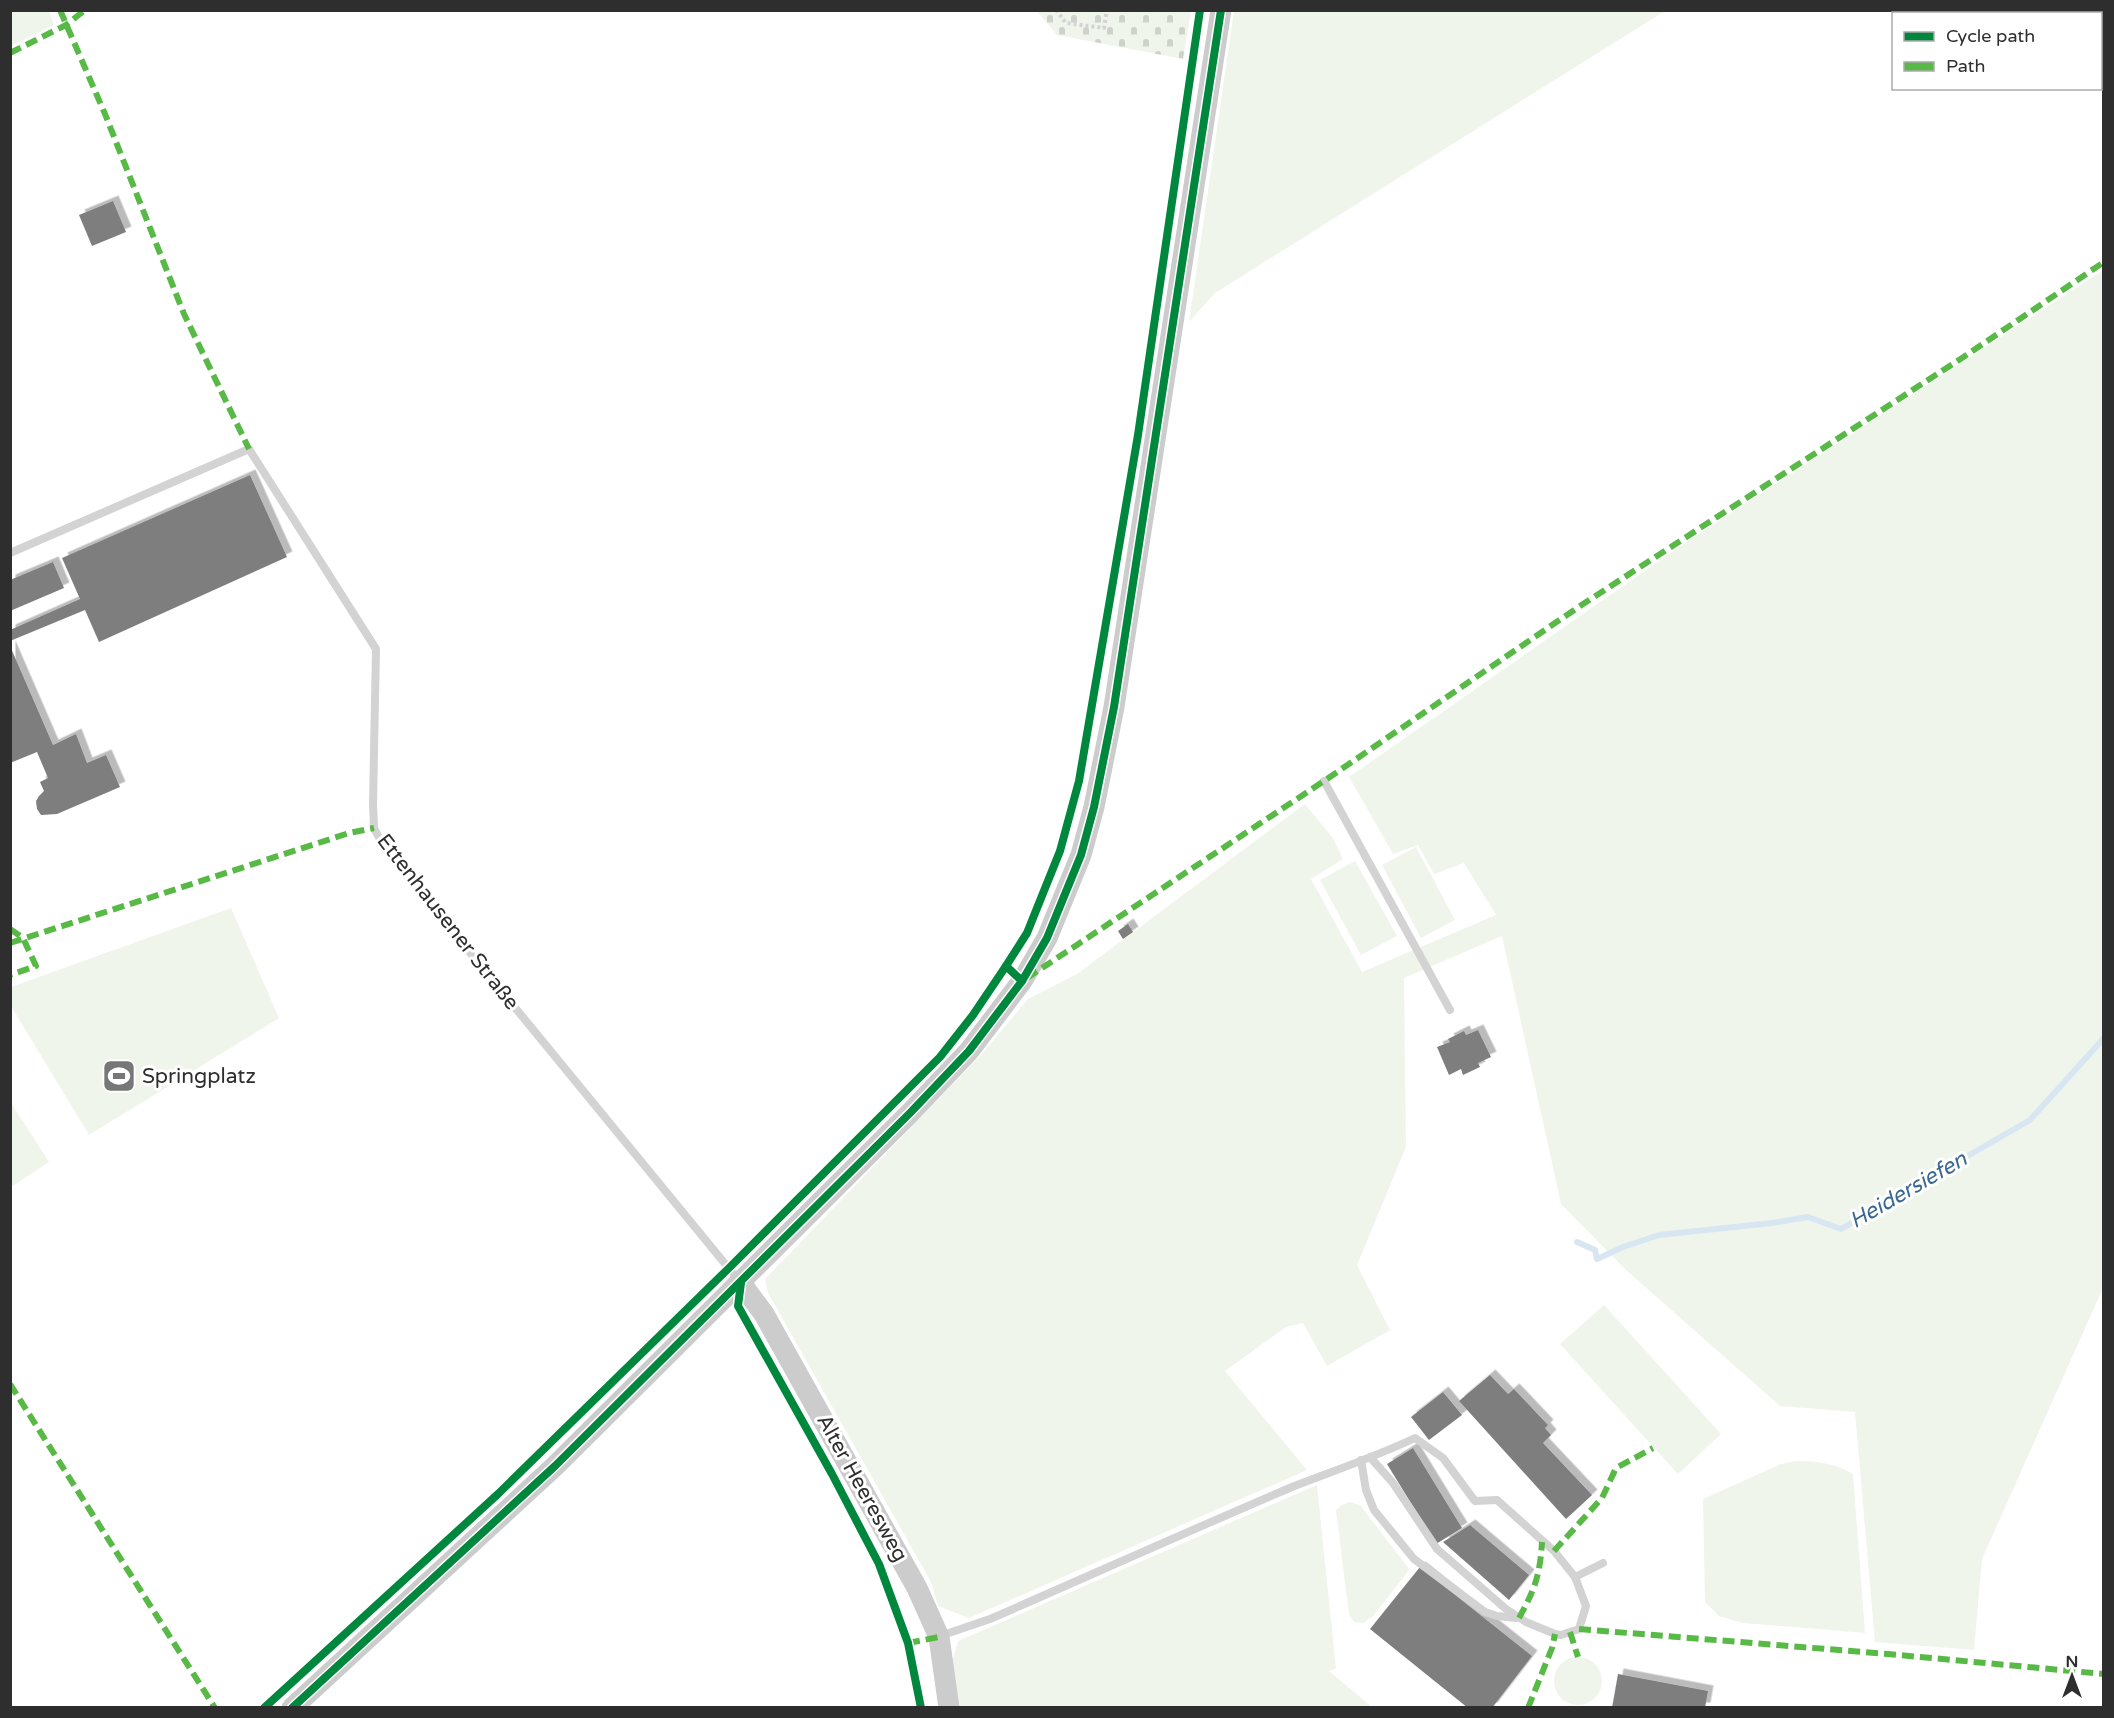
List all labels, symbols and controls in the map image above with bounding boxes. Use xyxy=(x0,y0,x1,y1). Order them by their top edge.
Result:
legend xyxy=(1892,12,2102,90)
text: Cycle path xyxy=(1946,25,2035,47)
text: Path xyxy=(1946,55,1985,77)
street label: Ettenhausener Straße xyxy=(372,829,524,1015)
sports icon: Springplatz xyxy=(101,1058,137,1094)
place label: Springplatz xyxy=(142,1064,256,1089)
water label: Heidersiefen xyxy=(1845,1146,1972,1234)
street label: Alter Heeresweg xyxy=(811,1410,913,1566)
north arrow xyxy=(2042,1646,2102,1706)
text: N xyxy=(2066,1652,2078,1672)

